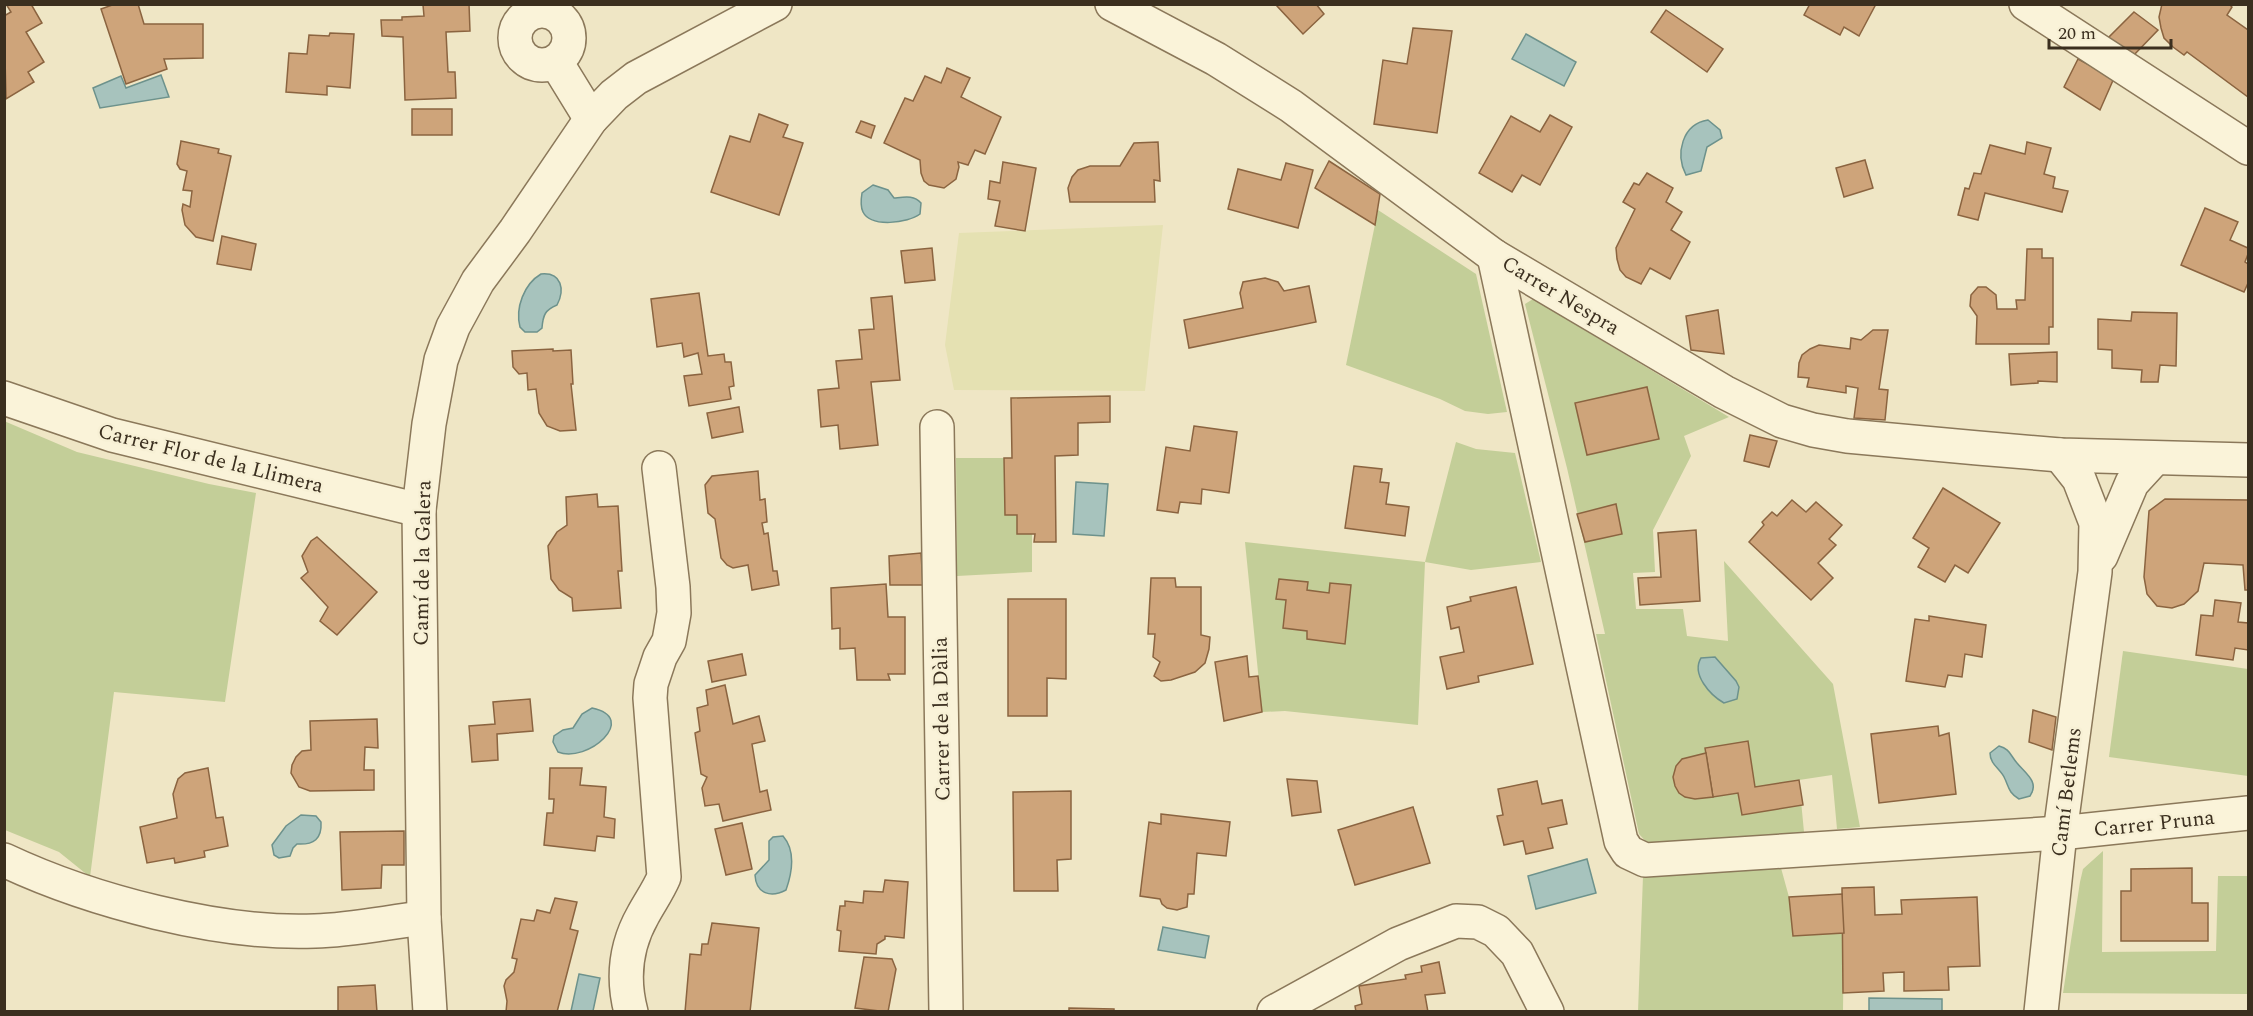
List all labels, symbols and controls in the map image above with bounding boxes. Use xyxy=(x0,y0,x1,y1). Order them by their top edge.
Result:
scale bar xyxy=(2049,12,2170,50)
text: 20 m xyxy=(2058,20,2096,47)
street label: Carrer Nespra xyxy=(1495,248,1626,344)
street label: Carrer Flor de la Llimera xyxy=(95,415,328,503)
street label: Camí de la Galera xyxy=(406,479,440,646)
street label: Carrer de la Dàlia xyxy=(925,636,959,801)
street label: Camí Betlems xyxy=(2043,725,2091,859)
street label: Carrer Pruna xyxy=(2092,802,2217,846)

